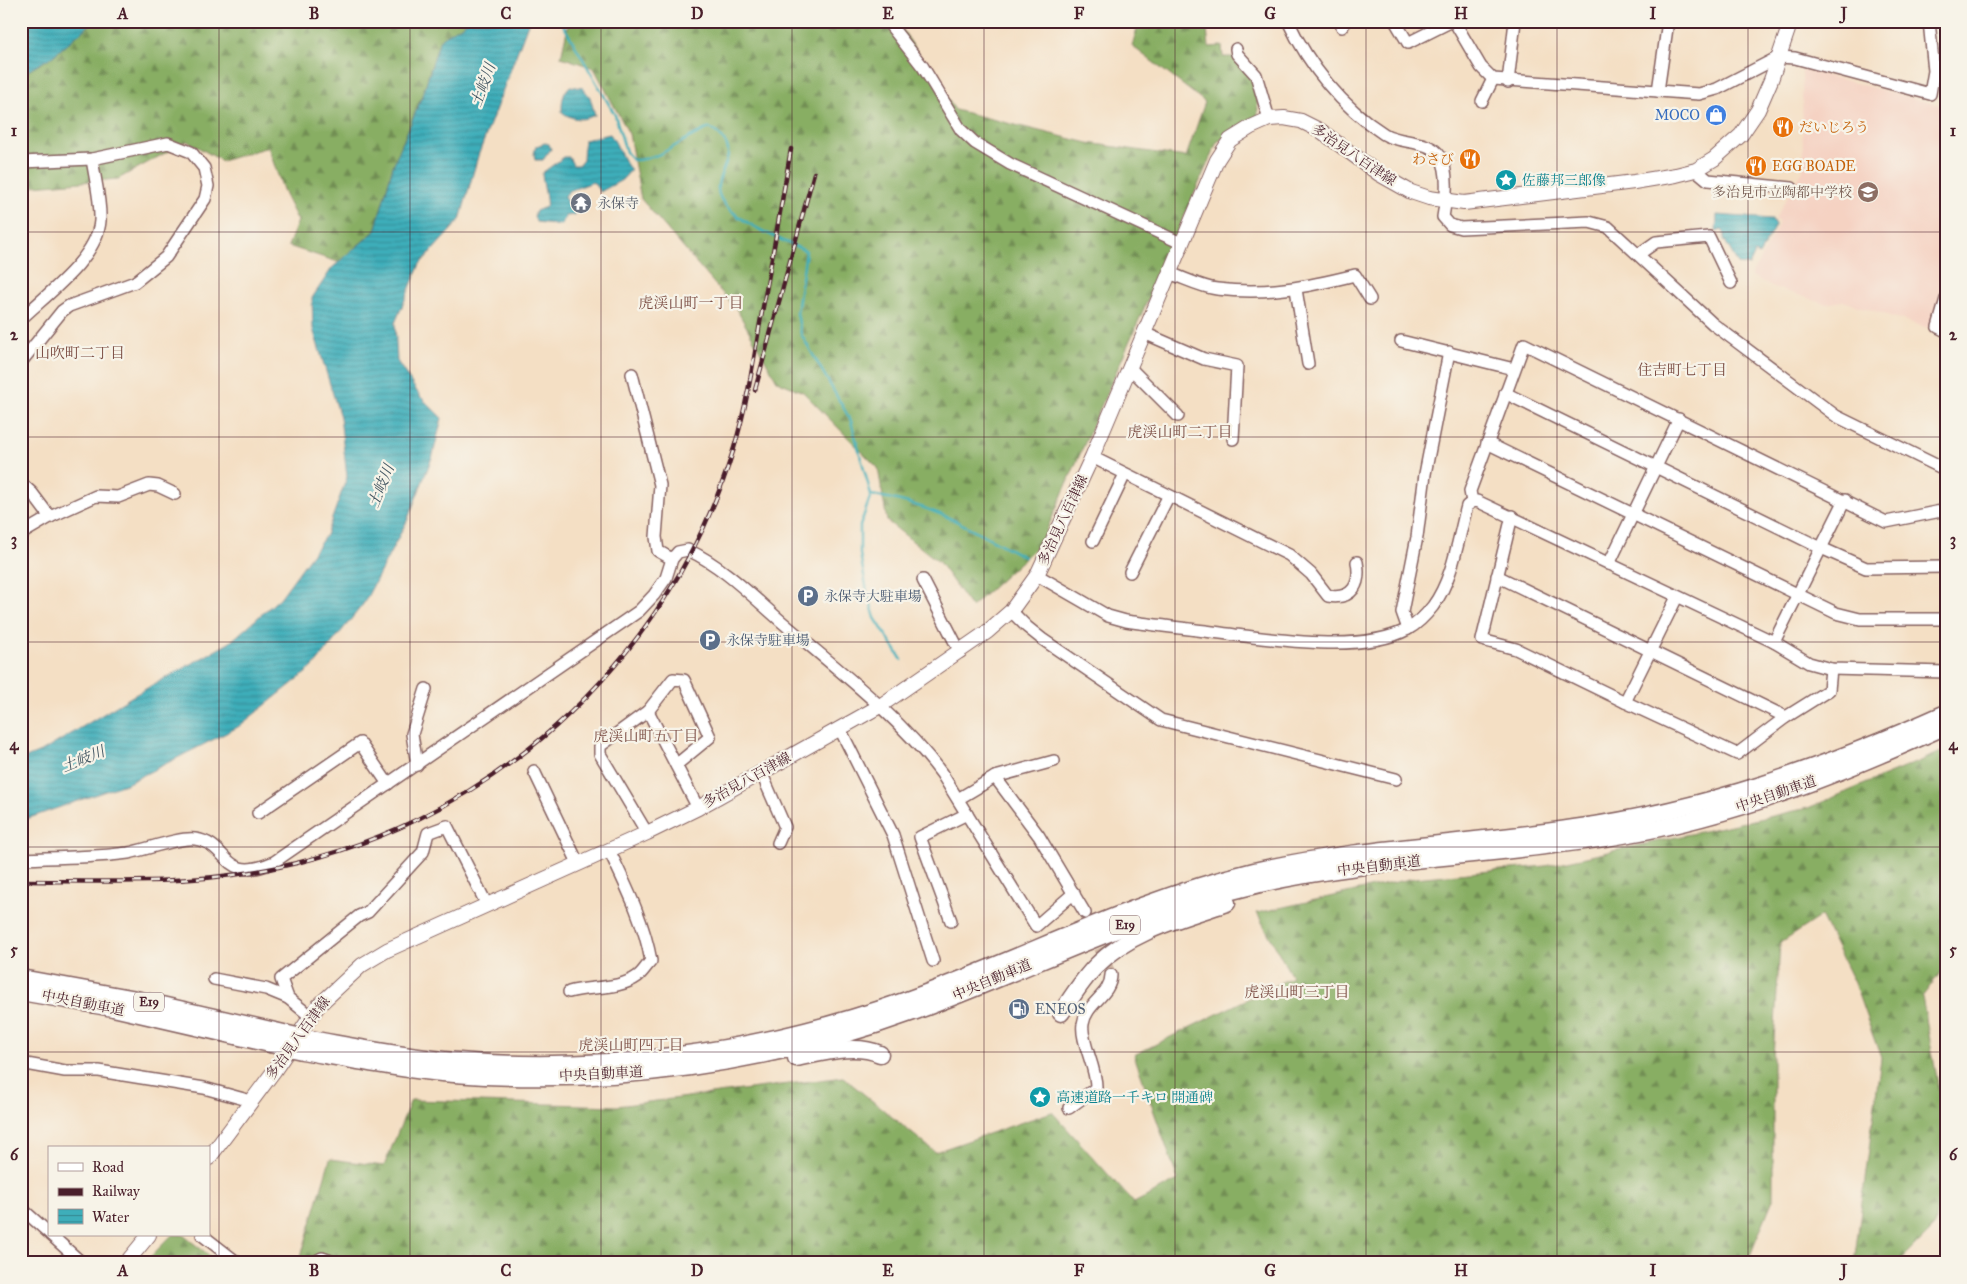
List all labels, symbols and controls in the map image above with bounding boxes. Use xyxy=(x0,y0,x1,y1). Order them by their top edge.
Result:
text: A xyxy=(117,4,129,23)
text: B xyxy=(309,4,319,23)
text: C xyxy=(501,4,512,23)
text: D xyxy=(691,4,704,23)
text: E xyxy=(882,4,894,23)
text: F xyxy=(1074,4,1085,23)
text: G xyxy=(1264,4,1276,23)
text: H xyxy=(1454,4,1468,23)
text: I xyxy=(1650,4,1657,23)
text: J xyxy=(1839,4,1848,24)
water label: 土岐川 xyxy=(467,59,500,109)
shop icon: MOCO xyxy=(1704,103,1728,127)
place label: MOCO xyxy=(1655,107,1700,124)
restaurant icon: だいじろう xyxy=(1771,115,1795,139)
place label: だいじろう xyxy=(1799,119,1869,136)
text: 1 xyxy=(11,121,18,140)
street label: 多治見八百津線 xyxy=(1309,121,1399,189)
text: 1 xyxy=(1950,121,1957,140)
restaurant icon: わさび xyxy=(1458,147,1482,171)
place label: わさび xyxy=(1412,151,1454,168)
restaurant icon: EGG BOADE xyxy=(1744,154,1768,178)
place label: EGG BOADE xyxy=(1772,158,1856,175)
place icon: 佐藤邦三郎像 xyxy=(1494,168,1518,192)
place label: 佐藤邦三郎像 xyxy=(1522,172,1606,189)
school or university icon: 多治見市立陶都中学校 xyxy=(1856,180,1880,204)
place label: 多治見市立陶都中学校 xyxy=(1712,184,1852,201)
temple icon: 永保寺 xyxy=(569,191,593,215)
place label: 永保寺 xyxy=(597,195,639,212)
district label: 虎渓山町一丁目 xyxy=(638,294,744,312)
text: 2 xyxy=(10,325,19,344)
text: 2 xyxy=(1949,325,1958,344)
district label: 山吹町二丁目 xyxy=(35,344,125,362)
district label: 住吉町七丁目 xyxy=(1637,361,1727,379)
district label: 虎渓山町二丁目 xyxy=(1127,423,1233,441)
water label: 土岐川 xyxy=(364,460,399,510)
street label: 多治見八百津線 xyxy=(1035,472,1091,568)
text: 3 xyxy=(11,530,17,550)
text: 3 xyxy=(1950,530,1956,550)
parking icon: 永保寺大駐車場 xyxy=(796,584,820,608)
place label: 永保寺大駐車場 xyxy=(824,588,922,605)
parking icon: 永保寺駐車場 xyxy=(698,628,722,652)
place label: 永保寺駐車場 xyxy=(726,632,810,649)
district label: 虎渓山町五丁目 xyxy=(593,727,699,745)
text: 4 xyxy=(10,735,20,755)
text: 4 xyxy=(1949,735,1959,755)
water label: 土岐川 xyxy=(59,741,109,776)
street label: 多治見八百津線 xyxy=(700,749,794,811)
street label: 中央自動車道 xyxy=(1734,772,1818,816)
street label: 中央自動車道 xyxy=(1336,852,1422,880)
road number: E19 xyxy=(1110,916,1140,934)
text: 5 xyxy=(10,940,18,959)
text: 5 xyxy=(1949,940,1957,959)
street label: 中央自動車道 xyxy=(950,956,1034,1004)
district label: 虎渓山町三丁目 xyxy=(1244,983,1350,1001)
street label: 中央自動車道 xyxy=(40,987,126,1019)
road number: E19 xyxy=(134,992,164,1012)
street label: 多治見八百津線 xyxy=(262,993,334,1083)
fuel station icon: ENEOS xyxy=(1007,997,1031,1021)
place label: ENEOS xyxy=(1035,1001,1086,1018)
district label: 虎渓山町四丁目 xyxy=(578,1036,684,1054)
street label: 中央自動車道 xyxy=(559,1063,643,1085)
place icon: 高速道路一千キロ 開通碑 xyxy=(1028,1085,1052,1109)
place label: 高速道路一千キロ 開通碑 xyxy=(1056,1089,1213,1106)
text: 6 xyxy=(10,1145,19,1164)
text: 6 xyxy=(1949,1145,1958,1164)
legend xyxy=(48,1146,210,1236)
text: Road xyxy=(92,1158,124,1176)
text: Railway xyxy=(92,1182,141,1200)
text: Water xyxy=(92,1208,129,1226)
text: A xyxy=(117,1261,129,1280)
text: B xyxy=(309,1261,319,1280)
text: C xyxy=(501,1261,512,1280)
text: D xyxy=(691,1261,704,1280)
text: E xyxy=(882,1261,894,1280)
text: F xyxy=(1074,1261,1085,1280)
text: G xyxy=(1264,1261,1276,1280)
text: H xyxy=(1454,1261,1468,1280)
text: I xyxy=(1650,1261,1657,1280)
text: J xyxy=(1839,1261,1848,1281)

